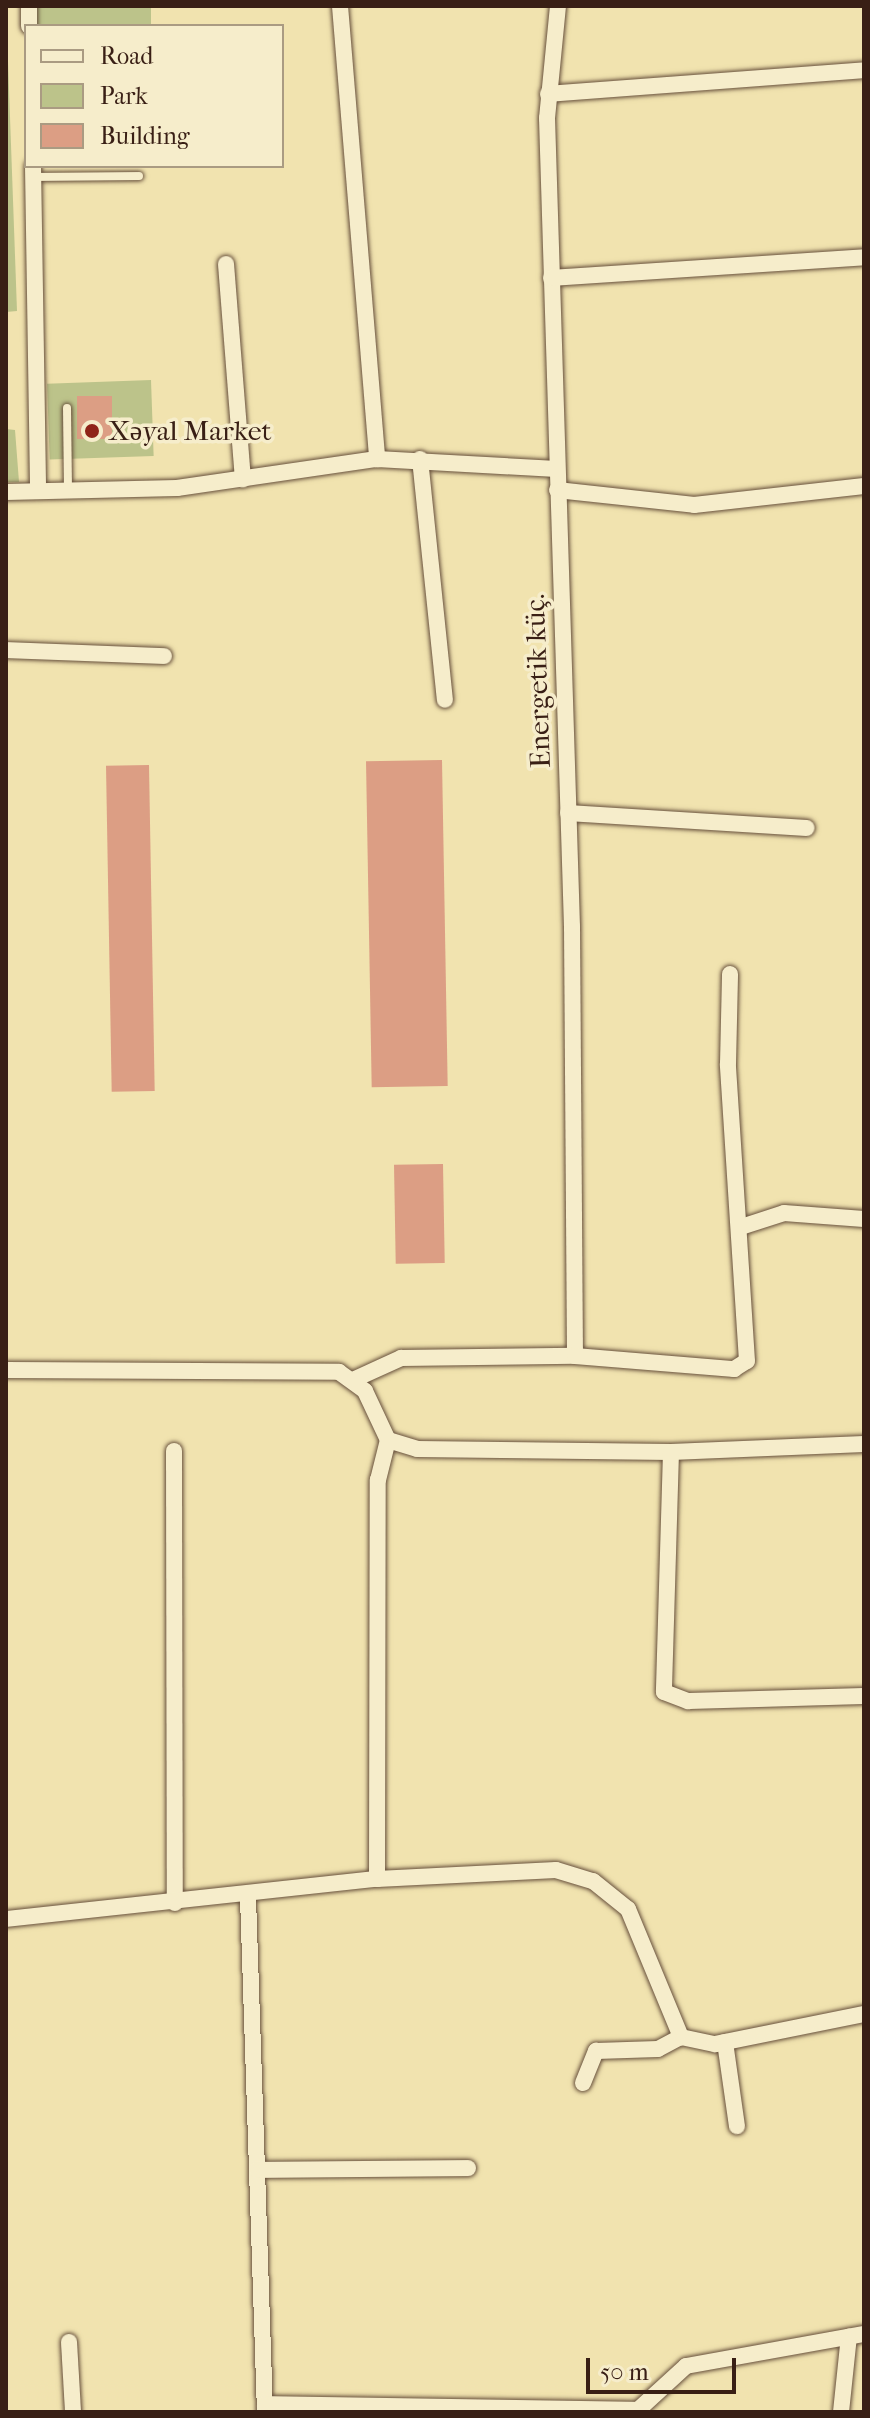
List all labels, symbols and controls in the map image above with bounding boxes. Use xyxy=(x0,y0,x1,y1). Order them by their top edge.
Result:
legend xyxy=(24,24,284,168)
text: Road xyxy=(100,42,153,70)
text: Park xyxy=(100,82,148,110)
text: Building xyxy=(100,122,190,150)
place label: Xəyal Market xyxy=(108,414,272,448)
marker: Xəyal Market xyxy=(83,422,101,440)
street label: Energetik küç. xyxy=(518,593,558,769)
scale bar xyxy=(590,2342,740,2392)
text: 50 m xyxy=(600,2358,649,2386)

